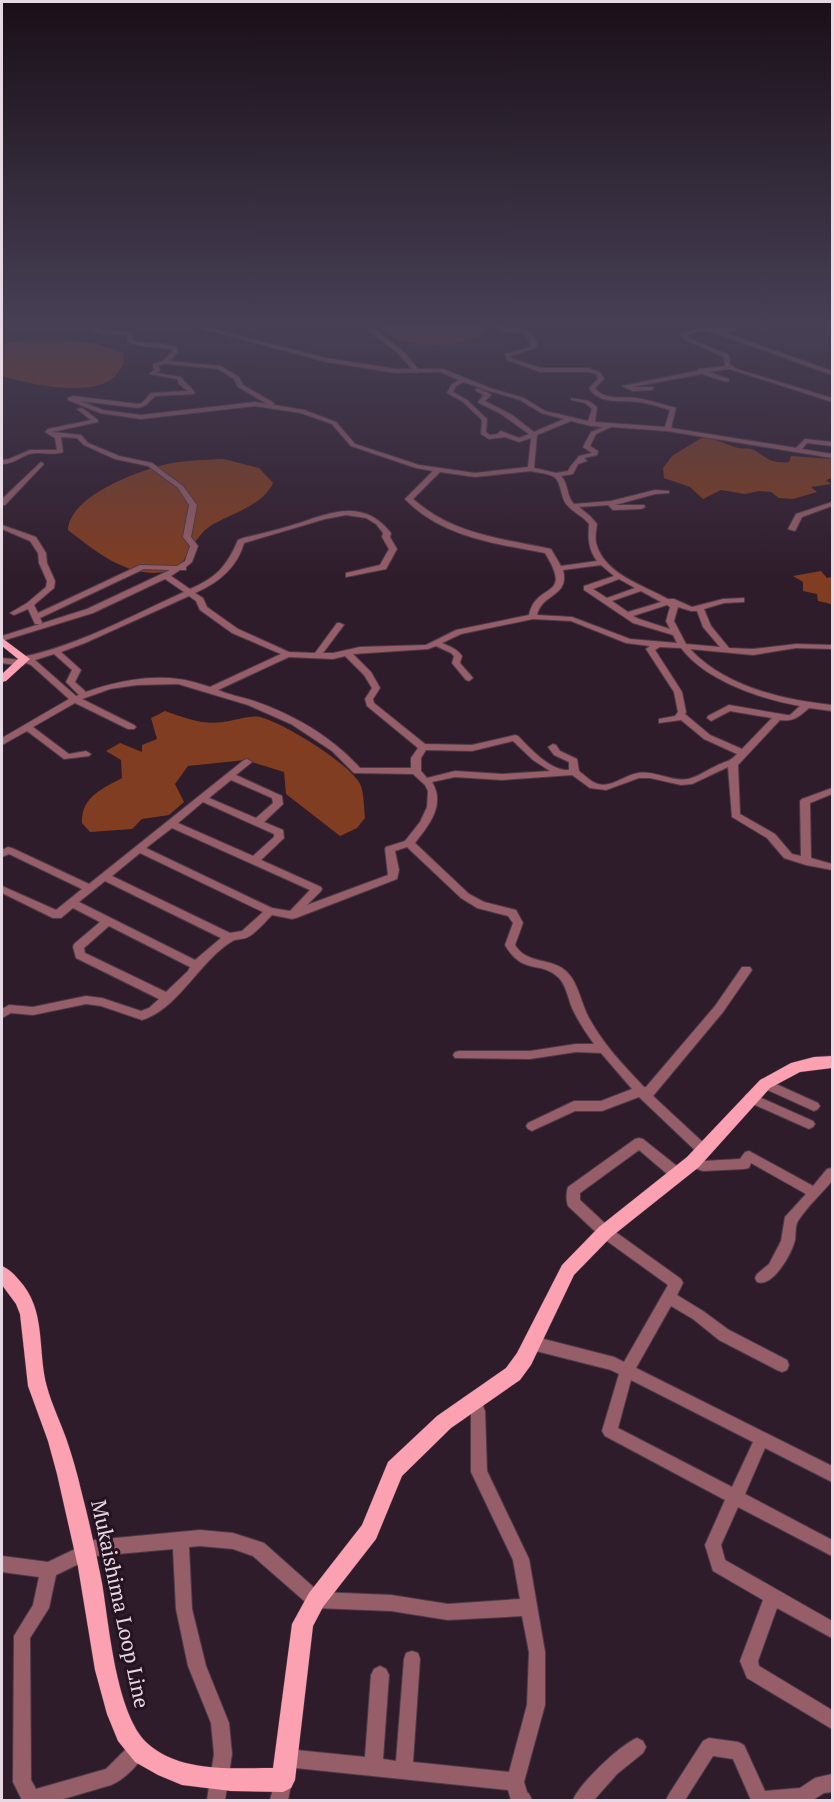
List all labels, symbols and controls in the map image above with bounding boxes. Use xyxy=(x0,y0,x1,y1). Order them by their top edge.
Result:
street label: Mukaishima Loop Line xyxy=(85,1497,157,1711)

